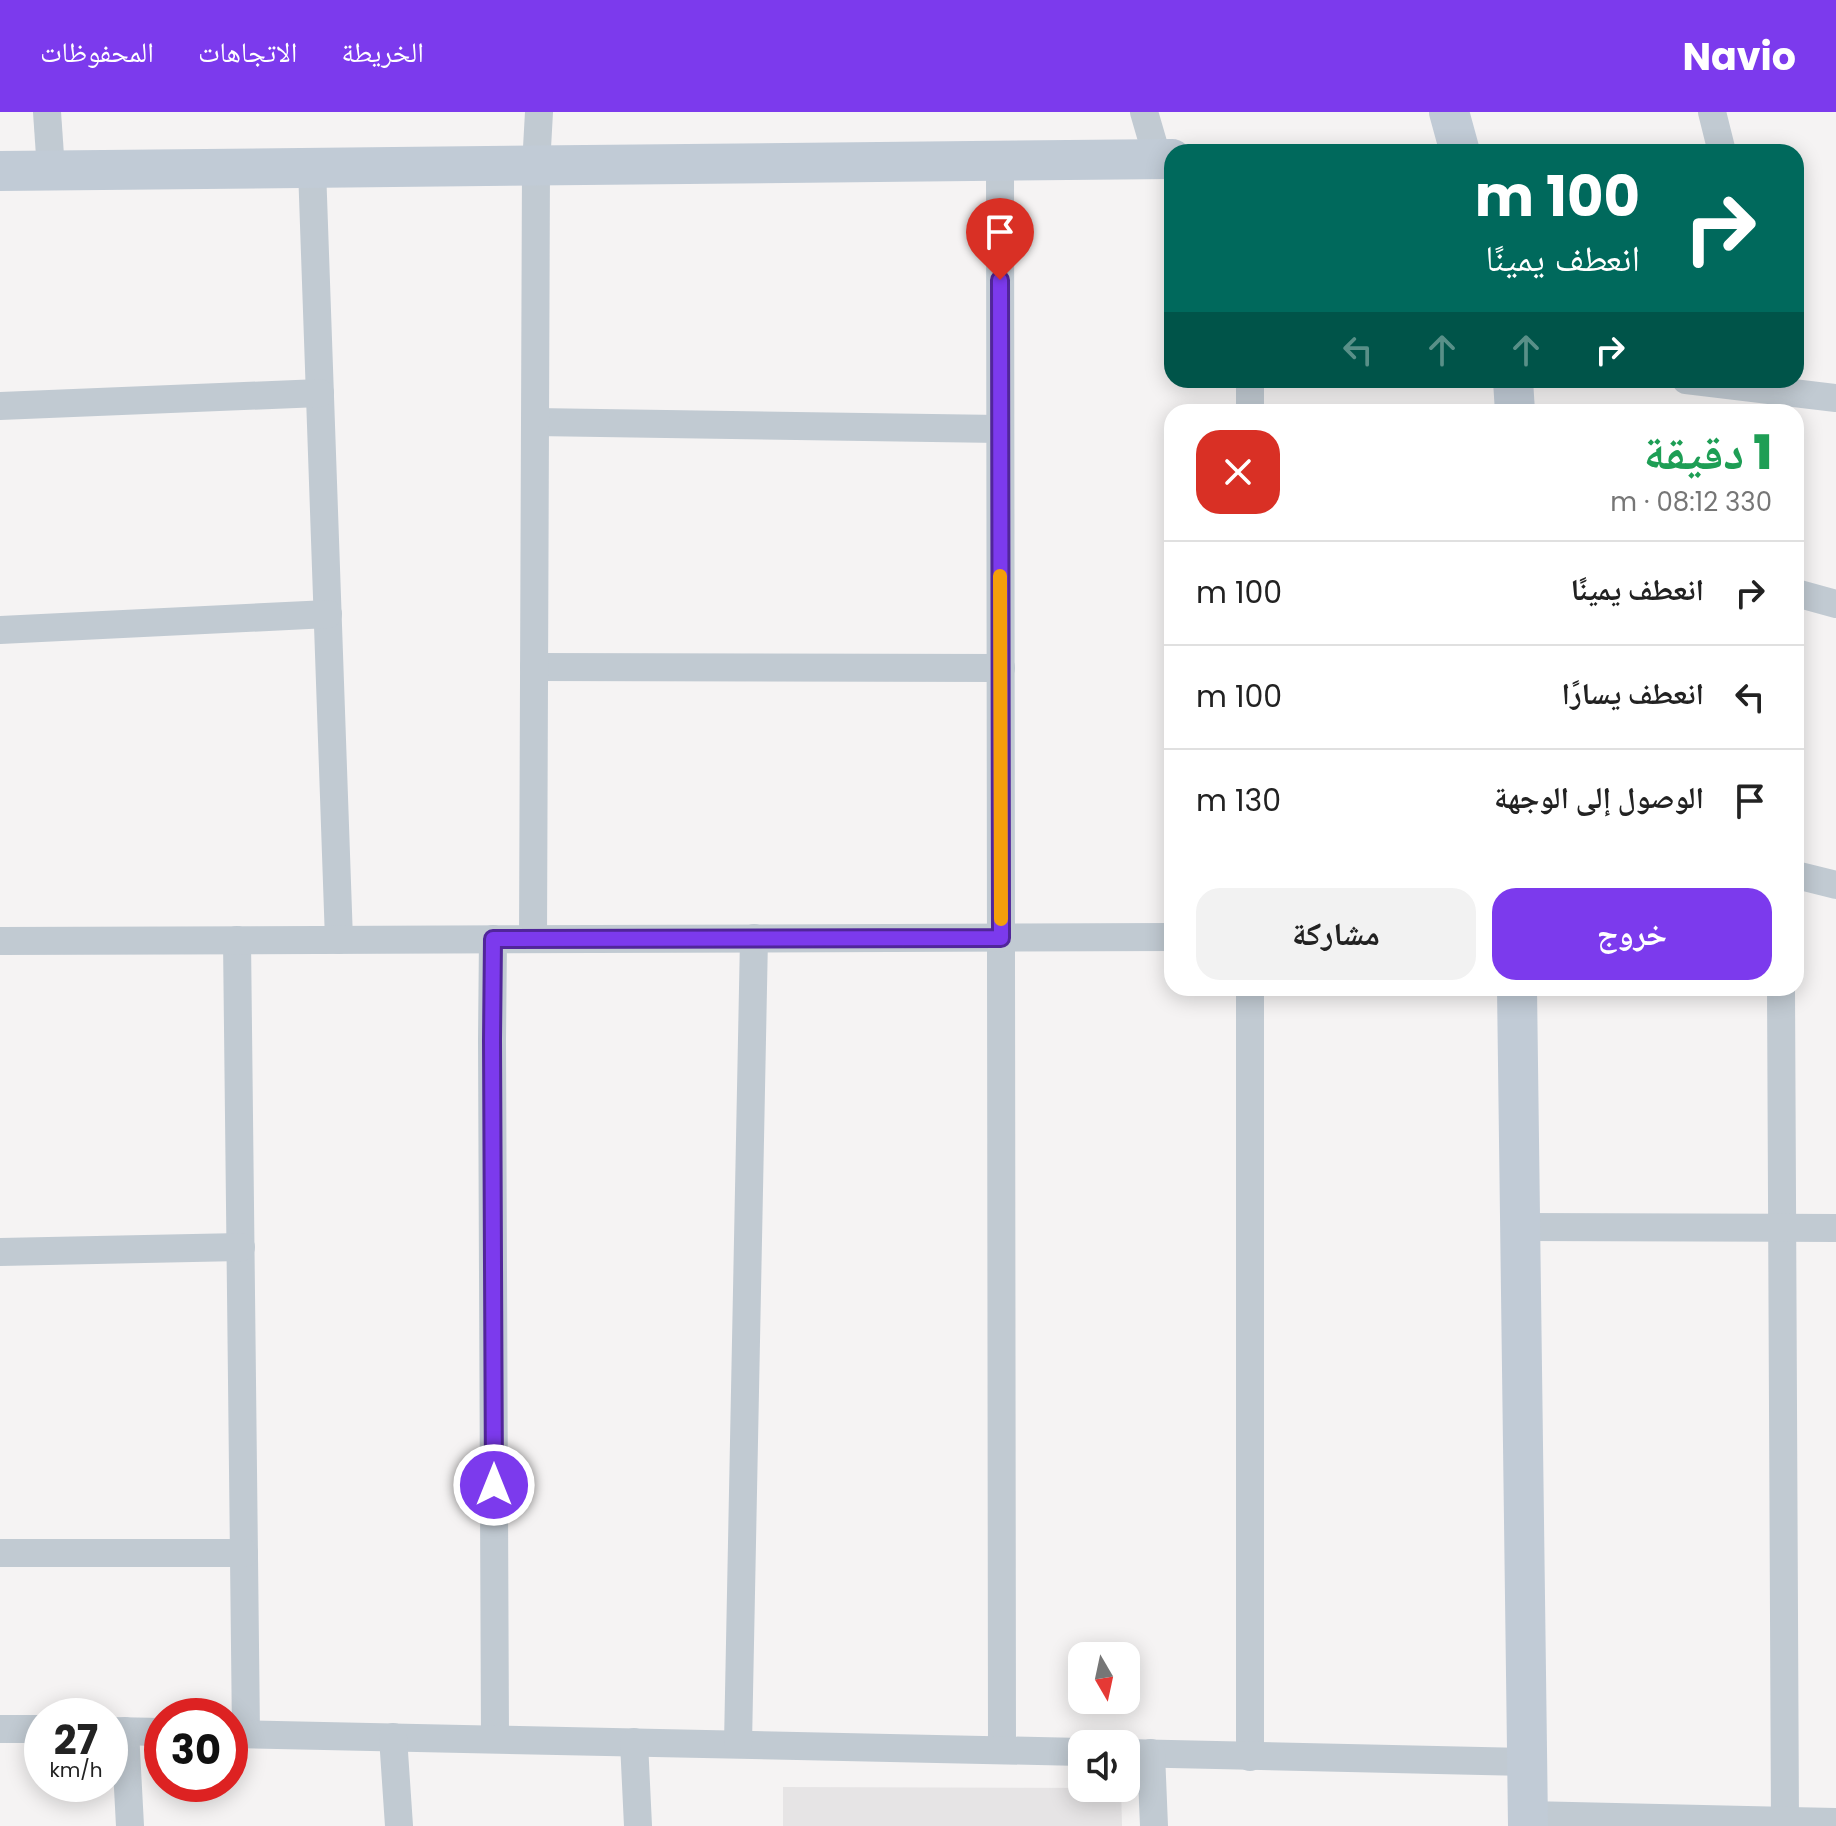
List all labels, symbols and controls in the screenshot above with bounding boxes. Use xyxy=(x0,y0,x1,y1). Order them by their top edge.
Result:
text: Navio xyxy=(1682,30,1796,83)
text: المحفوظات xyxy=(40,33,154,72)
text: الاتجاهات xyxy=(198,33,297,72)
text: الخريطة xyxy=(341,33,424,72)
text: 100 m xyxy=(1475,157,1640,236)
icon: right xyxy=(1668,176,1772,280)
pin xyxy=(966,198,1034,280)
icon: arrive xyxy=(978,210,1022,254)
text: انعطف يمينًا xyxy=(1485,233,1640,284)
icon: left xyxy=(1336,328,1380,372)
icon: ahead xyxy=(1420,328,1464,372)
icon: ahead xyxy=(1504,328,1548,372)
icon: right xyxy=(1588,328,1632,372)
text: 1 دقيقة xyxy=(1643,419,1772,486)
button: close xyxy=(1196,430,1280,514)
text: 330 m · 08:12 xyxy=(1610,484,1772,520)
text: انعطف يمينًا xyxy=(1570,568,1704,611)
text: 100 m xyxy=(1196,571,1282,614)
icon: right xyxy=(1728,571,1772,615)
text: انعطف يسارًا xyxy=(1562,672,1704,715)
text: 100 m xyxy=(1196,675,1282,718)
icon: left xyxy=(1728,675,1772,719)
text: الوصول إلى الوجهة xyxy=(1494,776,1704,819)
text: 130 m xyxy=(1196,779,1281,822)
icon: arrive xyxy=(1728,779,1772,823)
button: مشاركة xyxy=(1196,888,1476,980)
button: خروج xyxy=(1492,888,1772,980)
position arrow xyxy=(452,1443,536,1527)
north arrow xyxy=(1068,1642,1140,1714)
map controls xyxy=(1068,1642,1140,1802)
speed limit sign: 30 xyxy=(144,1698,248,1802)
text: 27 xyxy=(54,1712,98,1768)
button: sound xyxy=(1068,1730,1140,1802)
text: km/h xyxy=(49,1756,103,1784)

